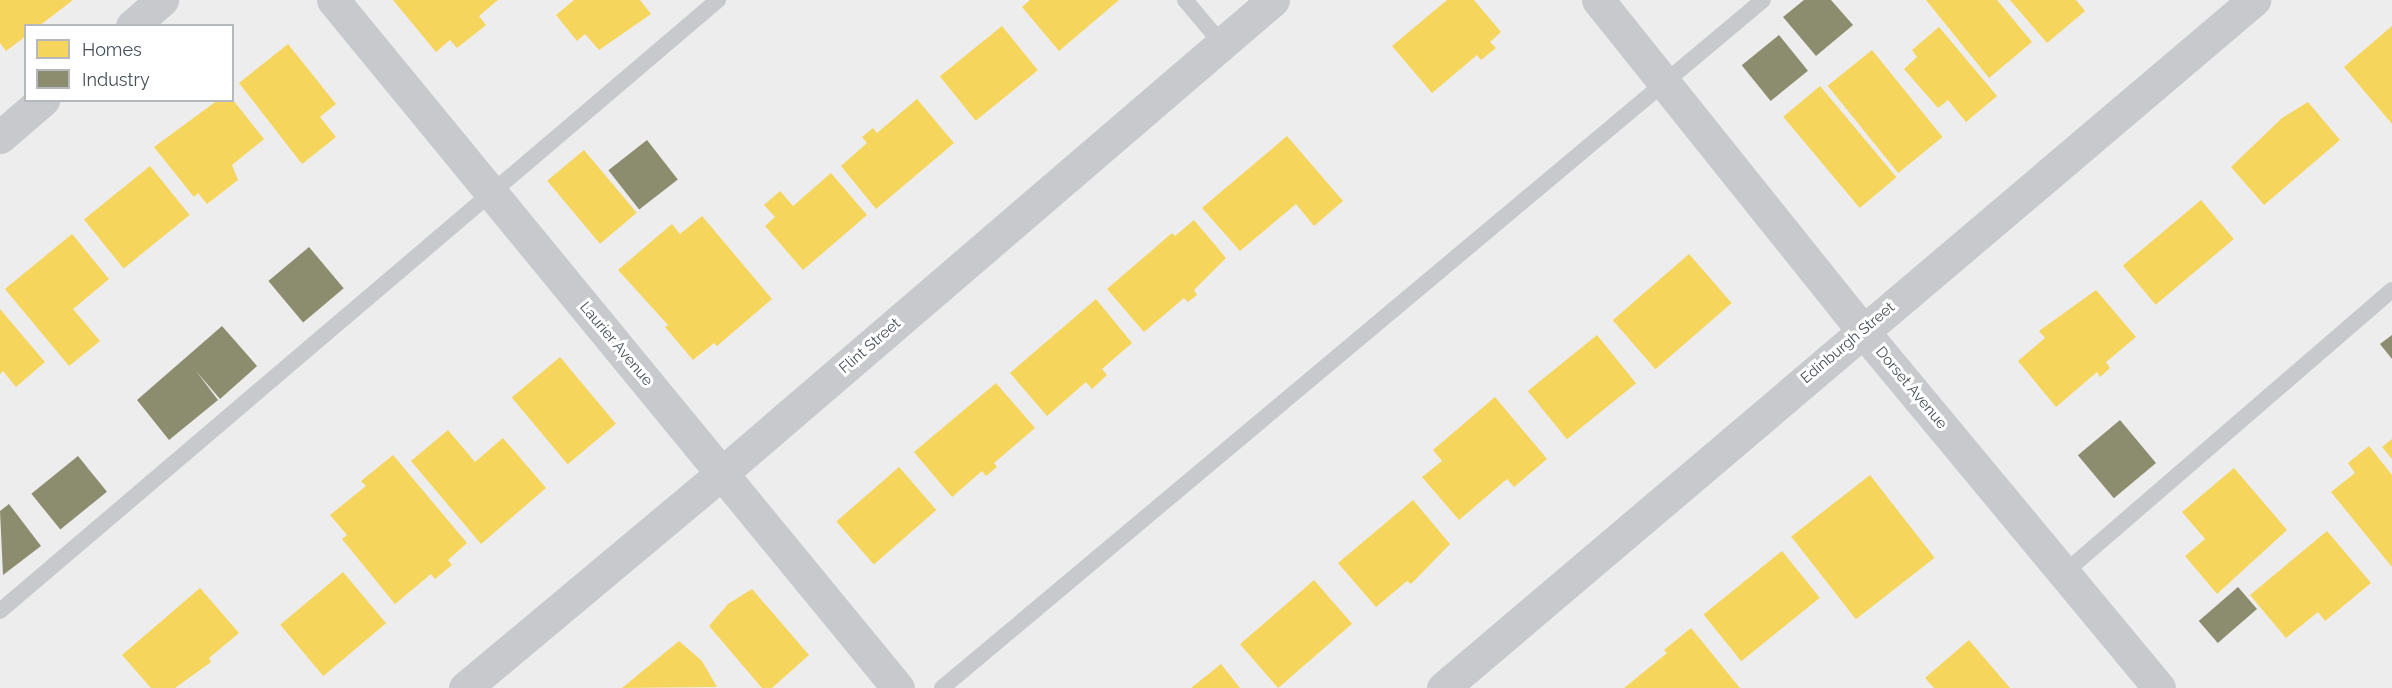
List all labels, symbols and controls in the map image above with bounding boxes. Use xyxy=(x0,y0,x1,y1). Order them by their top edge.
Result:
legend xyxy=(24,24,234,102)
text: Homes xyxy=(82,39,142,60)
text: Industry xyxy=(82,69,150,90)
street label: Laurier Avenue xyxy=(575,298,657,390)
street label: Edinburgh Street xyxy=(1797,299,1899,387)
street label: Flint Street xyxy=(836,315,904,377)
street label: Dorset Avenue xyxy=(1871,343,1951,433)

